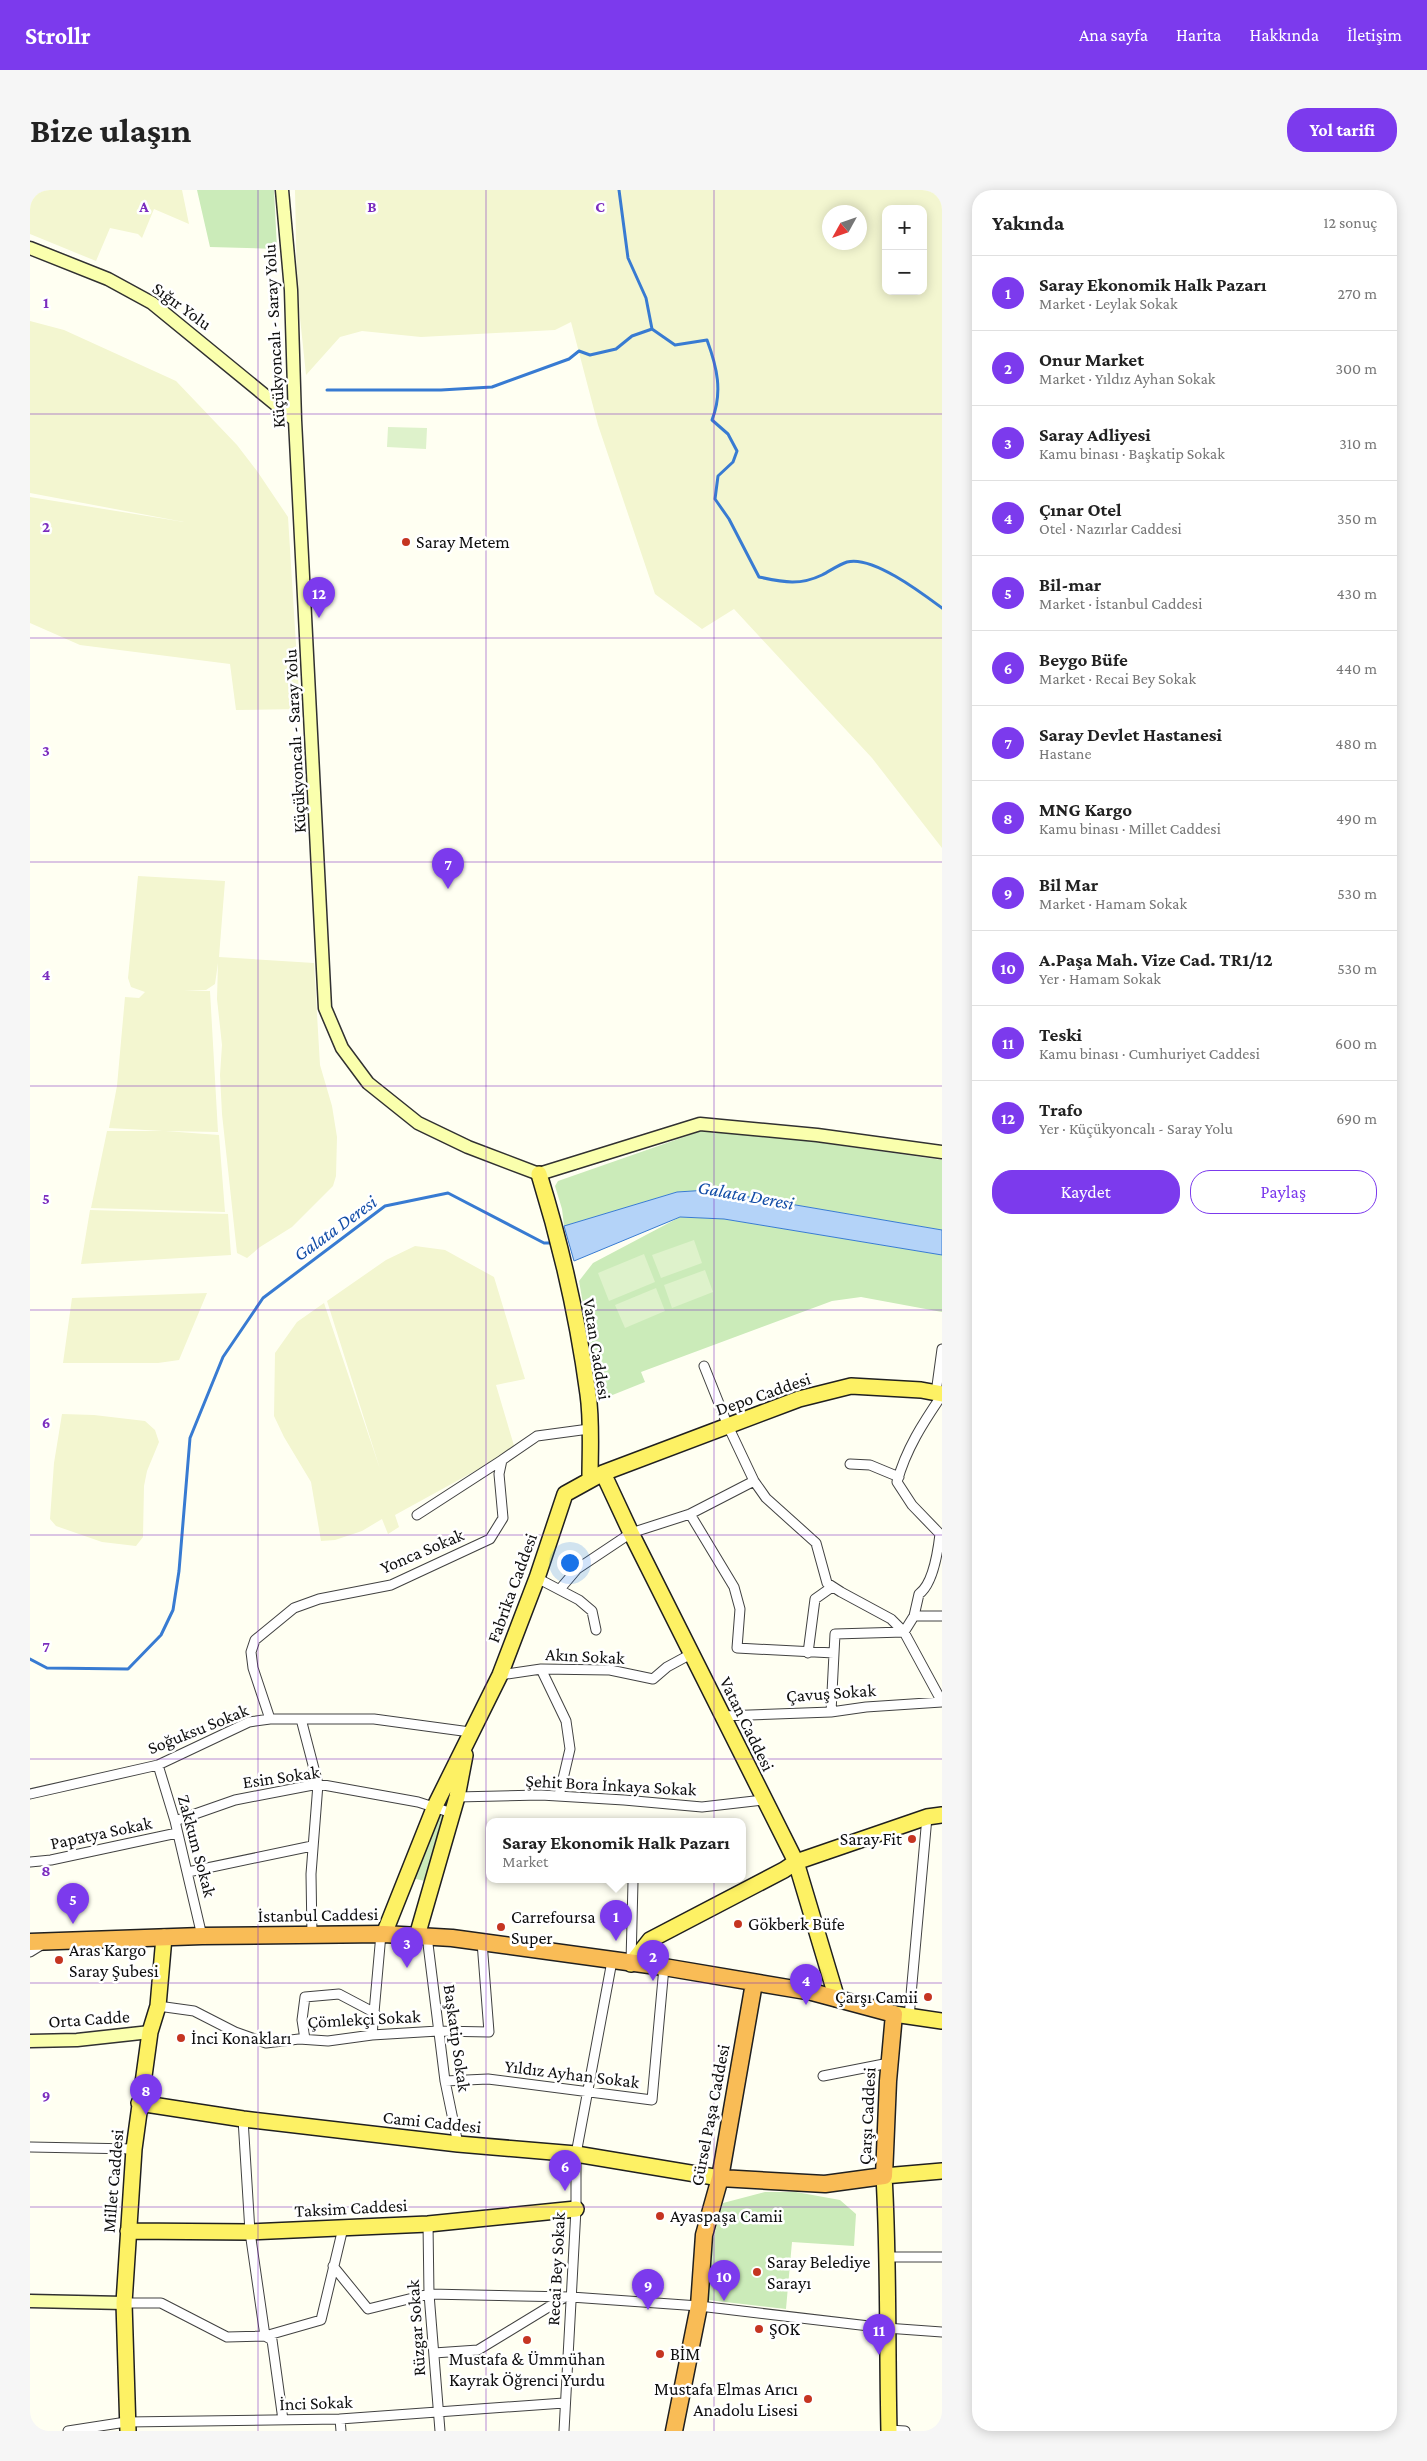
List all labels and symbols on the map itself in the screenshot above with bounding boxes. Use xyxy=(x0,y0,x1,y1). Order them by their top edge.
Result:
text: A xyxy=(138,198,149,215)
text: B xyxy=(367,198,377,215)
text: C xyxy=(595,198,605,215)
north arrow xyxy=(822,205,867,250)
street label: Küçükyoncalı - Saray Yolu xyxy=(259,243,289,429)
street label: Sığır Yolu xyxy=(149,278,216,334)
text: 1 xyxy=(43,294,49,311)
text: 2 xyxy=(42,518,50,535)
place label: Saray Metem xyxy=(416,532,510,552)
marker: Saray Metem xyxy=(400,536,412,548)
pin: 12 xyxy=(303,577,335,618)
street label: Küçükyoncalı - Saray Yolu xyxy=(280,648,310,834)
text: 3 xyxy=(42,742,50,759)
pin: 7 xyxy=(432,848,464,889)
text: 4 xyxy=(42,966,51,983)
water label: Galata Deresi xyxy=(696,1176,796,1214)
text: 5 xyxy=(42,1190,50,1207)
water label: Galata Deresi xyxy=(290,1190,381,1265)
street label: Vatan Caddesi xyxy=(579,1297,615,1401)
street label: Depo Caddesi xyxy=(713,1368,813,1420)
text: 6 xyxy=(42,1414,50,1431)
street label: Yonca Sokak xyxy=(377,1524,467,1578)
street label: Fabrika Caddesi xyxy=(483,1530,541,1645)
your location xyxy=(557,1550,583,1576)
text: 7 xyxy=(42,1638,50,1655)
street label: Akın Sokak xyxy=(545,1644,626,1668)
street label: Vatan Caddesi xyxy=(716,1674,779,1775)
street label: Çavuş Sokak xyxy=(785,1680,877,1706)
street label: Soğuksu Sokak xyxy=(145,1700,252,1758)
street label: Esin Sokak xyxy=(241,1762,321,1792)
street label: Şehit Bora İnkaya Sokak xyxy=(525,1771,697,1799)
street label: Zakkum Sokak xyxy=(174,1793,220,1900)
street label: Papatya Sokak xyxy=(48,1812,154,1854)
place label: Saray Fit xyxy=(840,1829,903,1849)
marker: Saray Fit xyxy=(906,1833,918,1845)
text: 8 xyxy=(41,1862,51,1879)
pin: 5 xyxy=(57,1883,89,1924)
pin: 1 xyxy=(600,1900,632,1941)
street label: İstanbul Caddesi xyxy=(257,1904,379,1926)
place label: Carrefoursa Super xyxy=(511,1907,596,1948)
place label: Gökberk Büfe xyxy=(748,1914,845,1934)
marker: Gökberk Büfe xyxy=(732,1918,744,1930)
marker: Carrefoursa Super xyxy=(495,1921,507,1933)
pin: 3 xyxy=(391,1927,423,1968)
place label: Aras Kargo Saray Şubesi xyxy=(69,1940,159,1981)
pin: 2 xyxy=(637,1940,669,1981)
marker: Aras Kargo Saray Şubesi xyxy=(53,1954,65,1966)
pin: 4 xyxy=(790,1964,822,2005)
street label: Başkatip Sokak xyxy=(440,1983,474,2093)
place label: Çarşı Camii xyxy=(835,1987,918,2007)
marker: Çarşı Camii xyxy=(922,1991,934,2003)
street label: Orta Cadde xyxy=(48,2006,131,2032)
street label: Çömlekçi Sokak xyxy=(307,2006,422,2032)
place label: İnci Konakları xyxy=(191,2028,292,2048)
marker: İnci Konakları xyxy=(175,2032,187,2044)
street label: Gürsel Paşa Caddesi xyxy=(686,2042,734,2187)
street label: Yıldız Ayhan Sokak xyxy=(504,2056,641,2092)
street label: Çarşı Caddesi xyxy=(854,2066,880,2165)
pin: 8 xyxy=(130,2074,162,2115)
text: 9 xyxy=(42,2087,50,2104)
street label: Cami Caddesi xyxy=(382,2107,483,2137)
street label: Millet Caddesi xyxy=(99,2128,128,2234)
pin: 6 xyxy=(549,2150,581,2191)
street label: Taksim Caddesi xyxy=(294,2195,408,2221)
place label: Ayaspaşa Camii xyxy=(670,2206,783,2226)
marker: Ayaspaşa Camii xyxy=(654,2210,666,2222)
street label: Recai Bey Sokak xyxy=(543,2211,569,2326)
place label: Saray Belediye Sarayı xyxy=(767,2252,870,2293)
pin: 10 xyxy=(708,2260,740,2301)
marker: Saray Belediye Sarayı xyxy=(751,2266,763,2278)
pin: 9 xyxy=(632,2269,664,2310)
street label: Rüzgar Sokak xyxy=(403,2279,429,2377)
pin: 11 xyxy=(863,2314,895,2355)
place label: ŞOK xyxy=(769,2319,800,2339)
marker: ŞOK xyxy=(753,2323,765,2335)
marker: Mustafa & Ümmühan Kayrak Öğrenci Yurdu xyxy=(521,2334,533,2346)
place label: BİM xyxy=(670,2344,700,2364)
marker: BİM xyxy=(654,2348,666,2360)
place label: Mustafa & Ümmühan Kayrak Öğrenci Yurdu xyxy=(449,2349,606,2390)
place label: Mustafa Elmas Arıcı Anadolu Lisesi xyxy=(654,2379,798,2420)
street label: İnci Sokak xyxy=(279,2392,353,2414)
marker: Mustafa Elmas Arıcı Anadolu Lisesi xyxy=(802,2393,814,2405)

